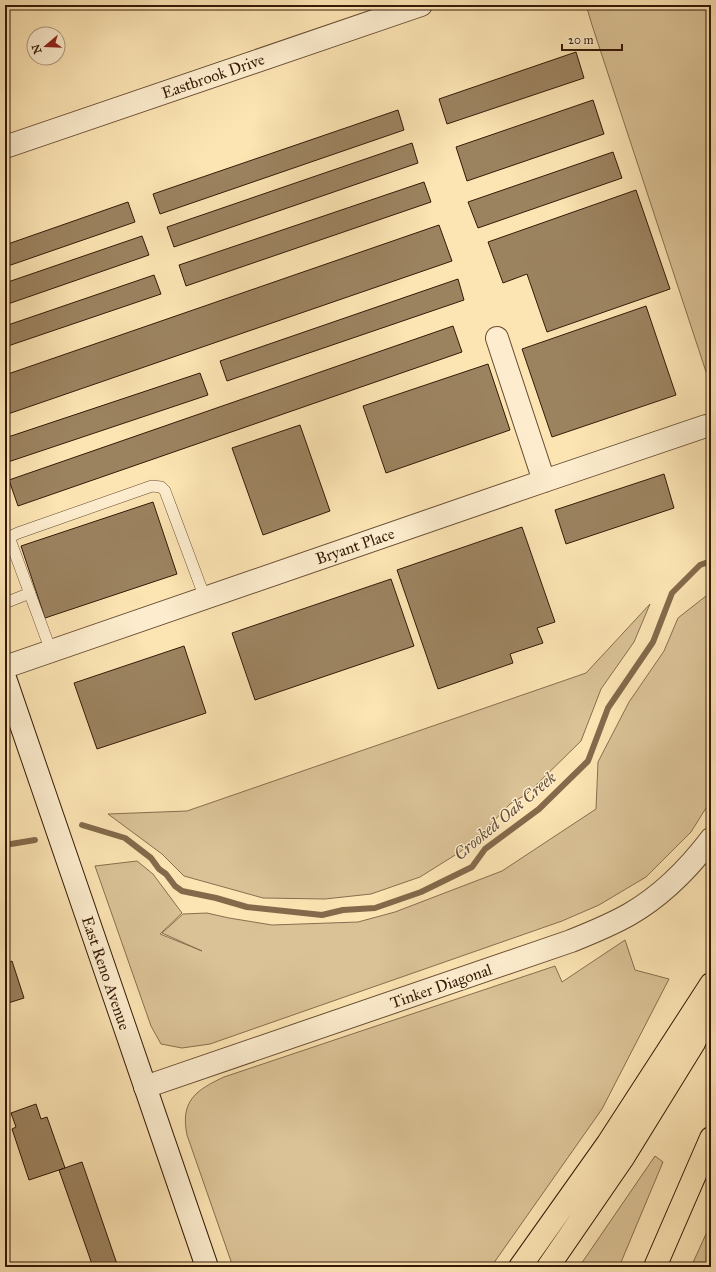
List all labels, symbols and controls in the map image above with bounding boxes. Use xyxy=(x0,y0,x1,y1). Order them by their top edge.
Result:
north arrow xyxy=(26,26,66,66)
scale bar xyxy=(562,26,622,52)
text: 20 m xyxy=(568,33,594,47)
text: N xyxy=(29,42,45,56)
street label: Eastbrook Drive xyxy=(159,49,267,102)
street label: Bryant Place xyxy=(313,524,397,568)
water label: Crooked Oak Creek xyxy=(450,767,561,865)
street label: East Reno Avenue xyxy=(78,913,135,1033)
street label: Tinker Diagonal xyxy=(388,959,495,1013)

